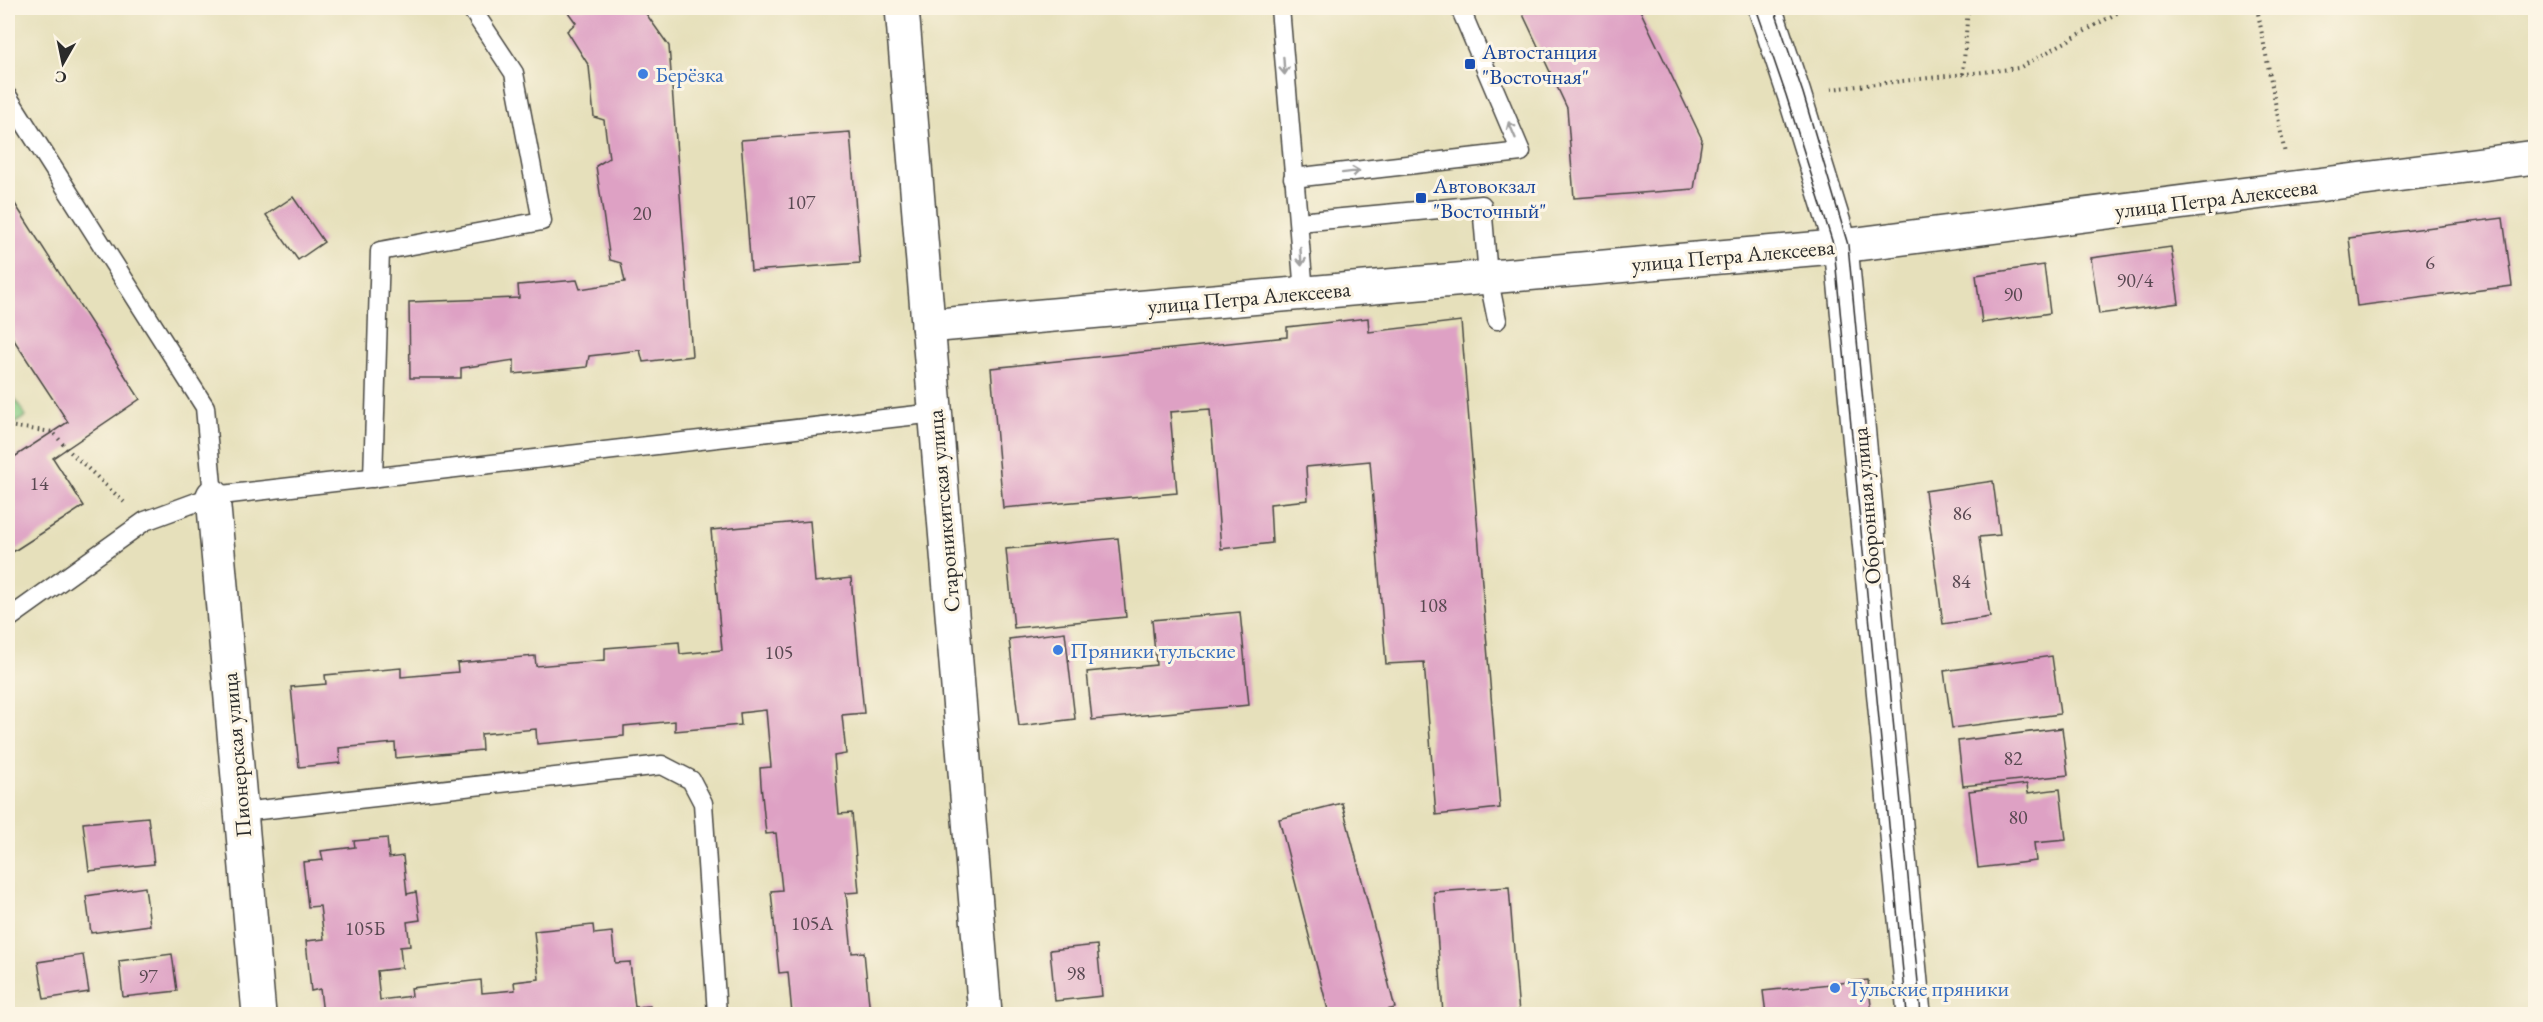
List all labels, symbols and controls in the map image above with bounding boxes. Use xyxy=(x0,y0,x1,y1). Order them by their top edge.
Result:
north arrow xyxy=(33,33,93,93)
place label: Автостанция "Восточная" xyxy=(1481,37,1598,91)
one-way arrow xyxy=(1279,55,1290,75)
marker: Автостанция "Восточная" xyxy=(1463,57,1477,71)
place label: Берёзка xyxy=(655,60,724,89)
text: С xyxy=(53,66,68,89)
marker: Берёзка xyxy=(636,67,650,81)
one-way arrow xyxy=(1506,122,1517,140)
one-way arrow xyxy=(1340,166,1360,177)
place label: Автовокзал "Восточный" xyxy=(1432,171,1547,225)
street label: улица Петра Алексеева xyxy=(2113,172,2319,225)
house number: 107 xyxy=(787,189,816,215)
marker: Автовокзал "Восточный" xyxy=(1414,191,1428,205)
house number: 20 xyxy=(632,200,652,226)
street label: улица Петра Алексеева xyxy=(1630,232,1836,279)
one-way arrow xyxy=(1296,247,1307,267)
house number: 6 xyxy=(2425,249,2435,275)
house number: 90/4 xyxy=(2117,267,2154,293)
street label: улица Петра Алексеева xyxy=(1146,274,1352,321)
house number: 90 xyxy=(2003,281,2023,307)
street label: Староникитская улица xyxy=(920,408,967,613)
street label: Оборонная улица xyxy=(1845,426,1888,586)
house number: 14 xyxy=(29,470,49,496)
house number: 86 xyxy=(1952,500,1972,526)
house number: 84 xyxy=(1951,568,1971,594)
house number: 108 xyxy=(1419,592,1447,618)
place label: Пряники тульские xyxy=(1070,636,1236,665)
house number: 105 xyxy=(765,639,793,665)
marker: Пряники тульские xyxy=(1051,643,1065,657)
street label: Пионерская улица xyxy=(215,671,258,839)
house number: 82 xyxy=(2003,745,2023,771)
house number: 80 xyxy=(2008,804,2028,830)
house number: 105А xyxy=(791,910,833,936)
house number: 105Б xyxy=(345,915,386,941)
house number: 98 xyxy=(1066,960,1086,986)
house number: 97 xyxy=(138,963,158,989)
place label: Тульские пряники xyxy=(1847,974,2009,1003)
marker: Тульские пряники xyxy=(1828,981,1842,995)

